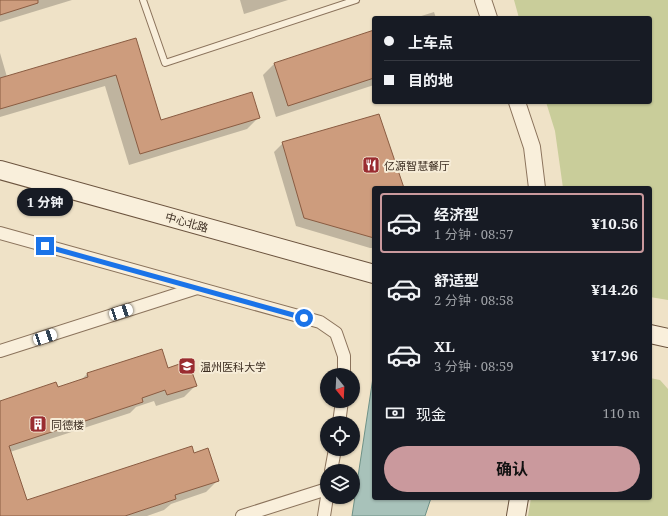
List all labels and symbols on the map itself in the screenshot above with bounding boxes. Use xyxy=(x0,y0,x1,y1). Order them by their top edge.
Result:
restaurant icon: 亿源智慧餐厅 xyxy=(361,155,381,175)
place label: 亿源智慧餐厅 xyxy=(384,158,450,173)
callout: 1 分钟 xyxy=(17,188,73,216)
street label: 中心北路 xyxy=(164,209,210,235)
route end xyxy=(36,237,54,255)
car xyxy=(108,303,134,321)
route start xyxy=(295,309,313,327)
car xyxy=(32,328,58,346)
school or university icon: 温州医科大学 xyxy=(177,356,197,376)
place label: 温州医科大学 xyxy=(200,359,266,374)
north arrow xyxy=(320,368,360,408)
building icon: 同德楼 xyxy=(28,414,48,434)
place label: 同德楼 xyxy=(51,417,84,432)

